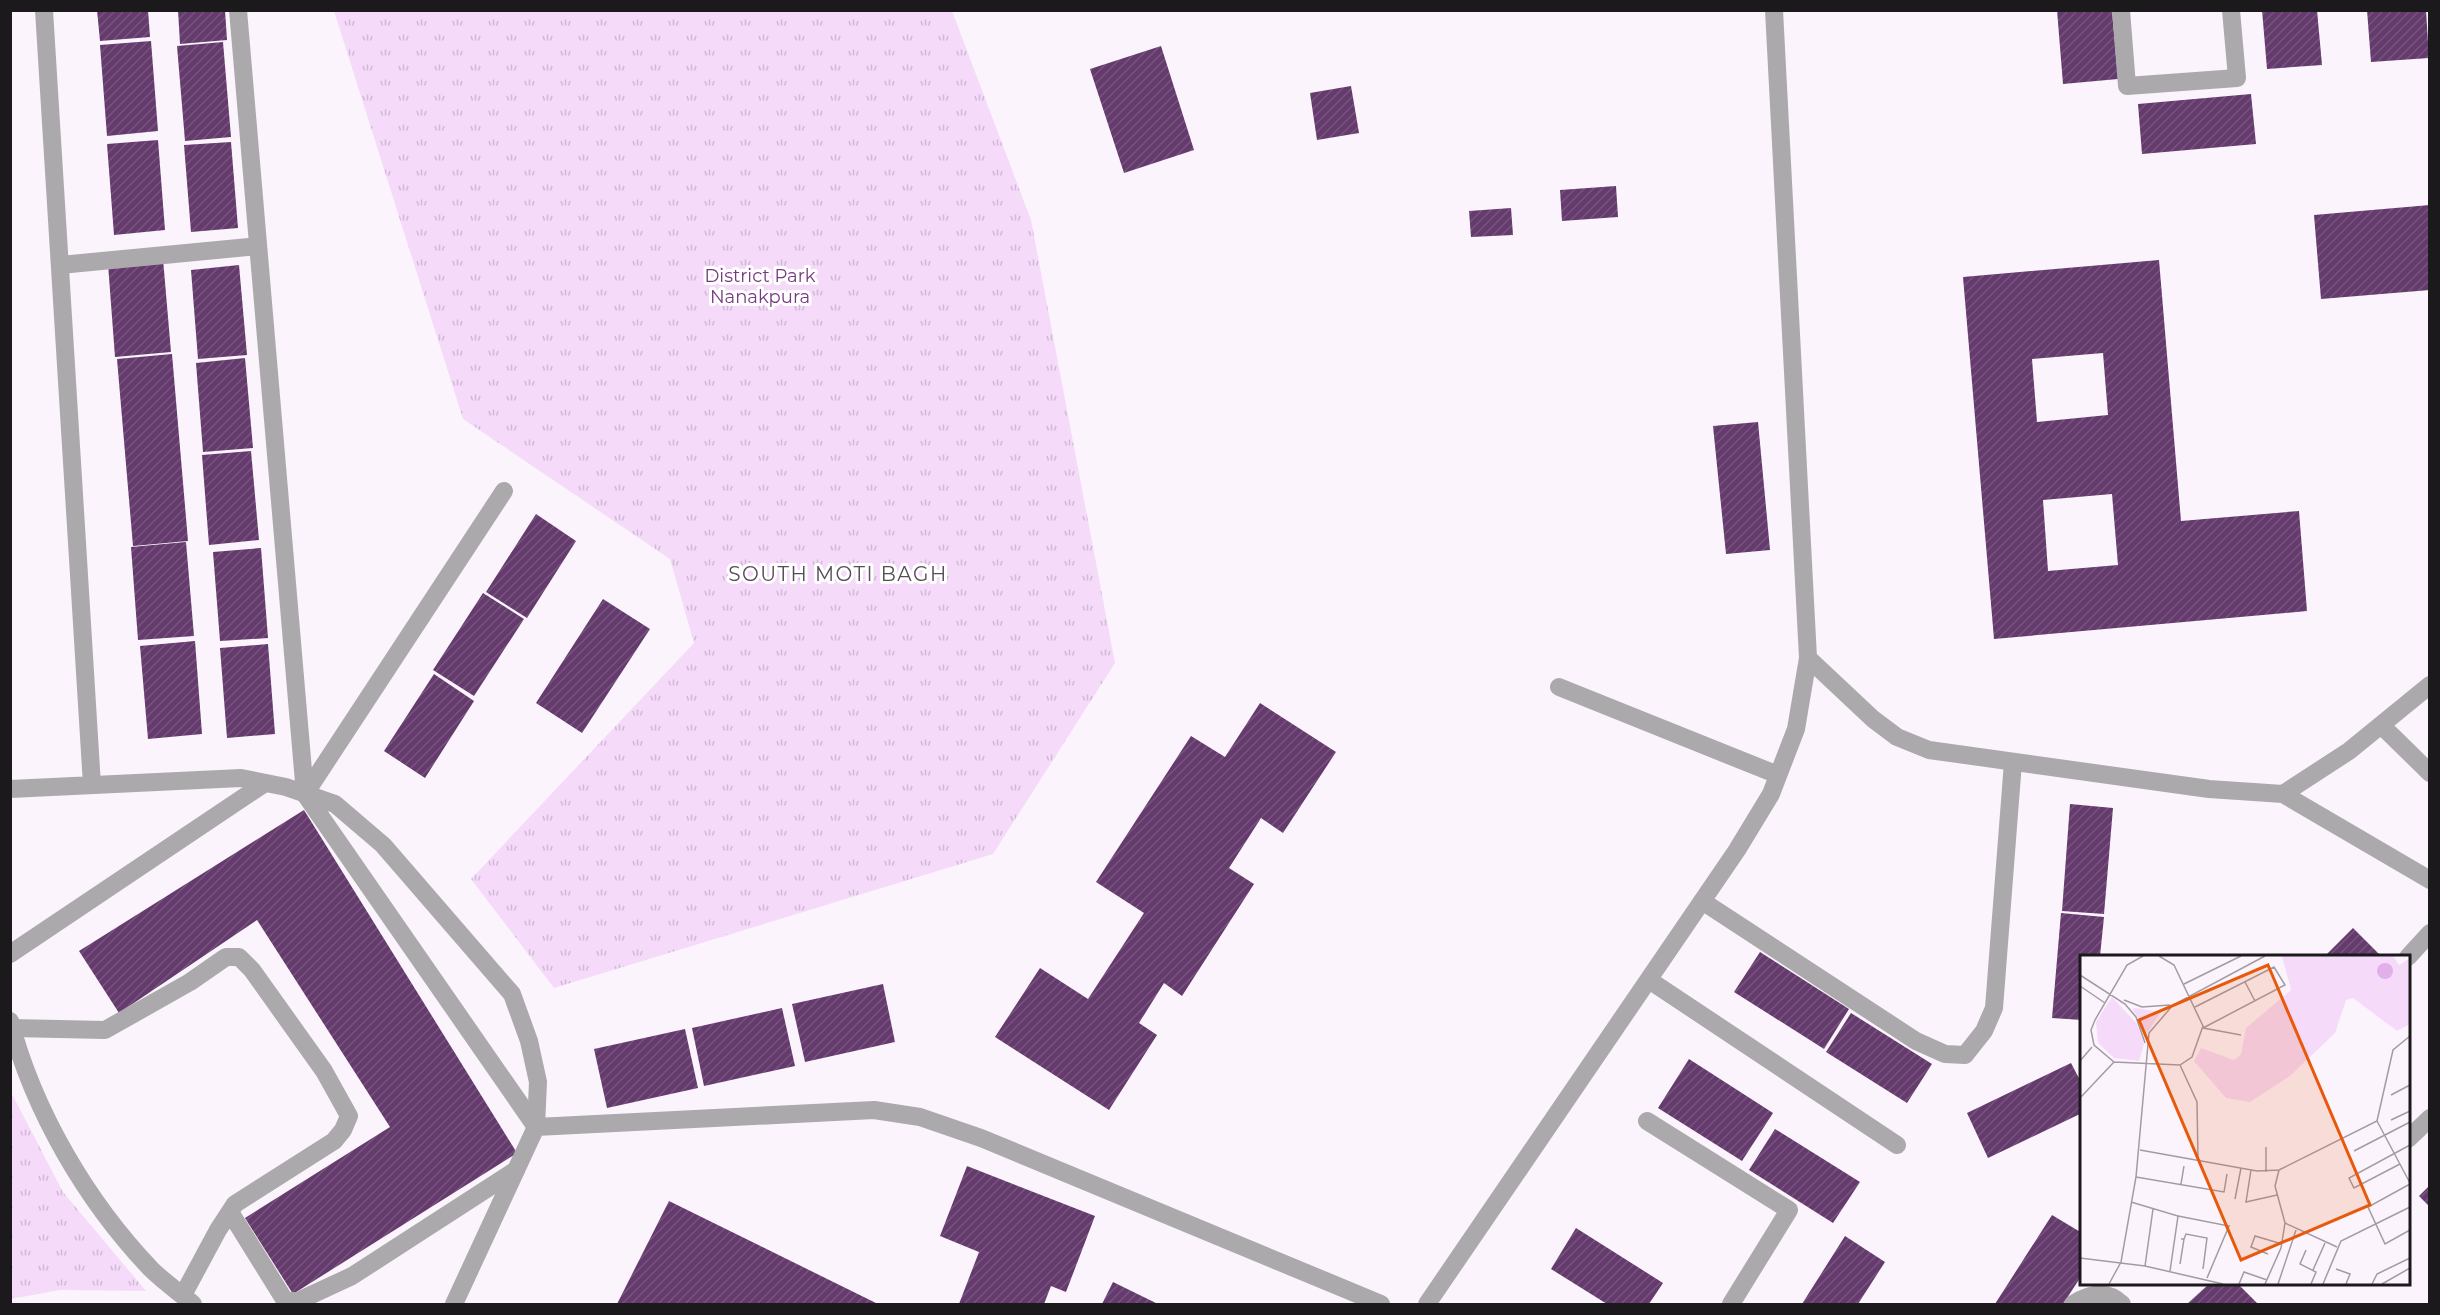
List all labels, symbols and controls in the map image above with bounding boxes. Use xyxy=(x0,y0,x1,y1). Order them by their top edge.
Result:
park label: District Park Nanakpura xyxy=(704,265,816,308)
district label: SOUTH MOTI BAGH xyxy=(728,562,948,586)
inset map xyxy=(2080,955,2410,1285)

